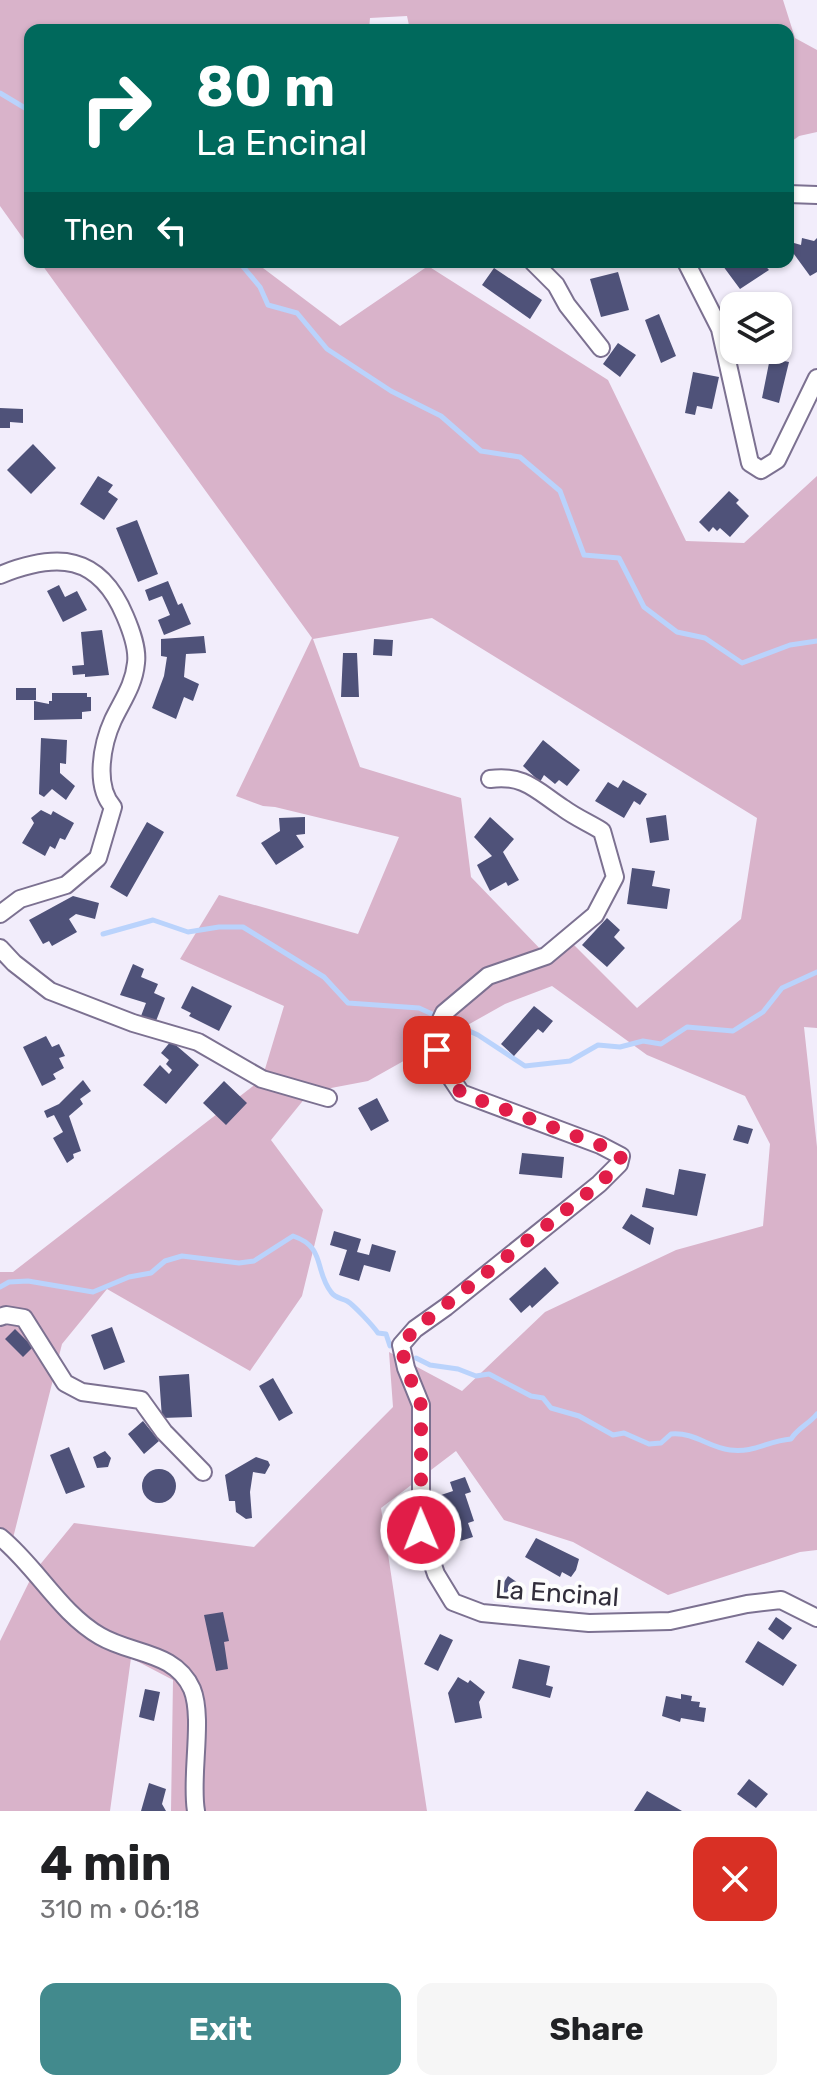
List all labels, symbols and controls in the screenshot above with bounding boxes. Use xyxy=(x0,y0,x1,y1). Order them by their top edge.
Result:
text: 80 m xyxy=(196,54,335,120)
icon: right xyxy=(64,56,168,160)
text: La Encinal xyxy=(196,121,368,164)
icon: left xyxy=(150,208,194,252)
text: Then xyxy=(64,212,134,248)
map controls xyxy=(720,292,792,364)
button: layers xyxy=(720,292,792,364)
pin xyxy=(403,1016,471,1084)
icon: arrive xyxy=(415,1028,459,1072)
position arrow xyxy=(379,1488,463,1572)
street label: La Encinal xyxy=(494,1574,620,1613)
text: 4 min xyxy=(40,1835,172,1892)
button: close xyxy=(693,1837,777,1921)
text: 310 m · 06:18 xyxy=(40,1894,200,1925)
button: Exit xyxy=(40,1983,401,2075)
button: Share xyxy=(417,1983,777,2075)

